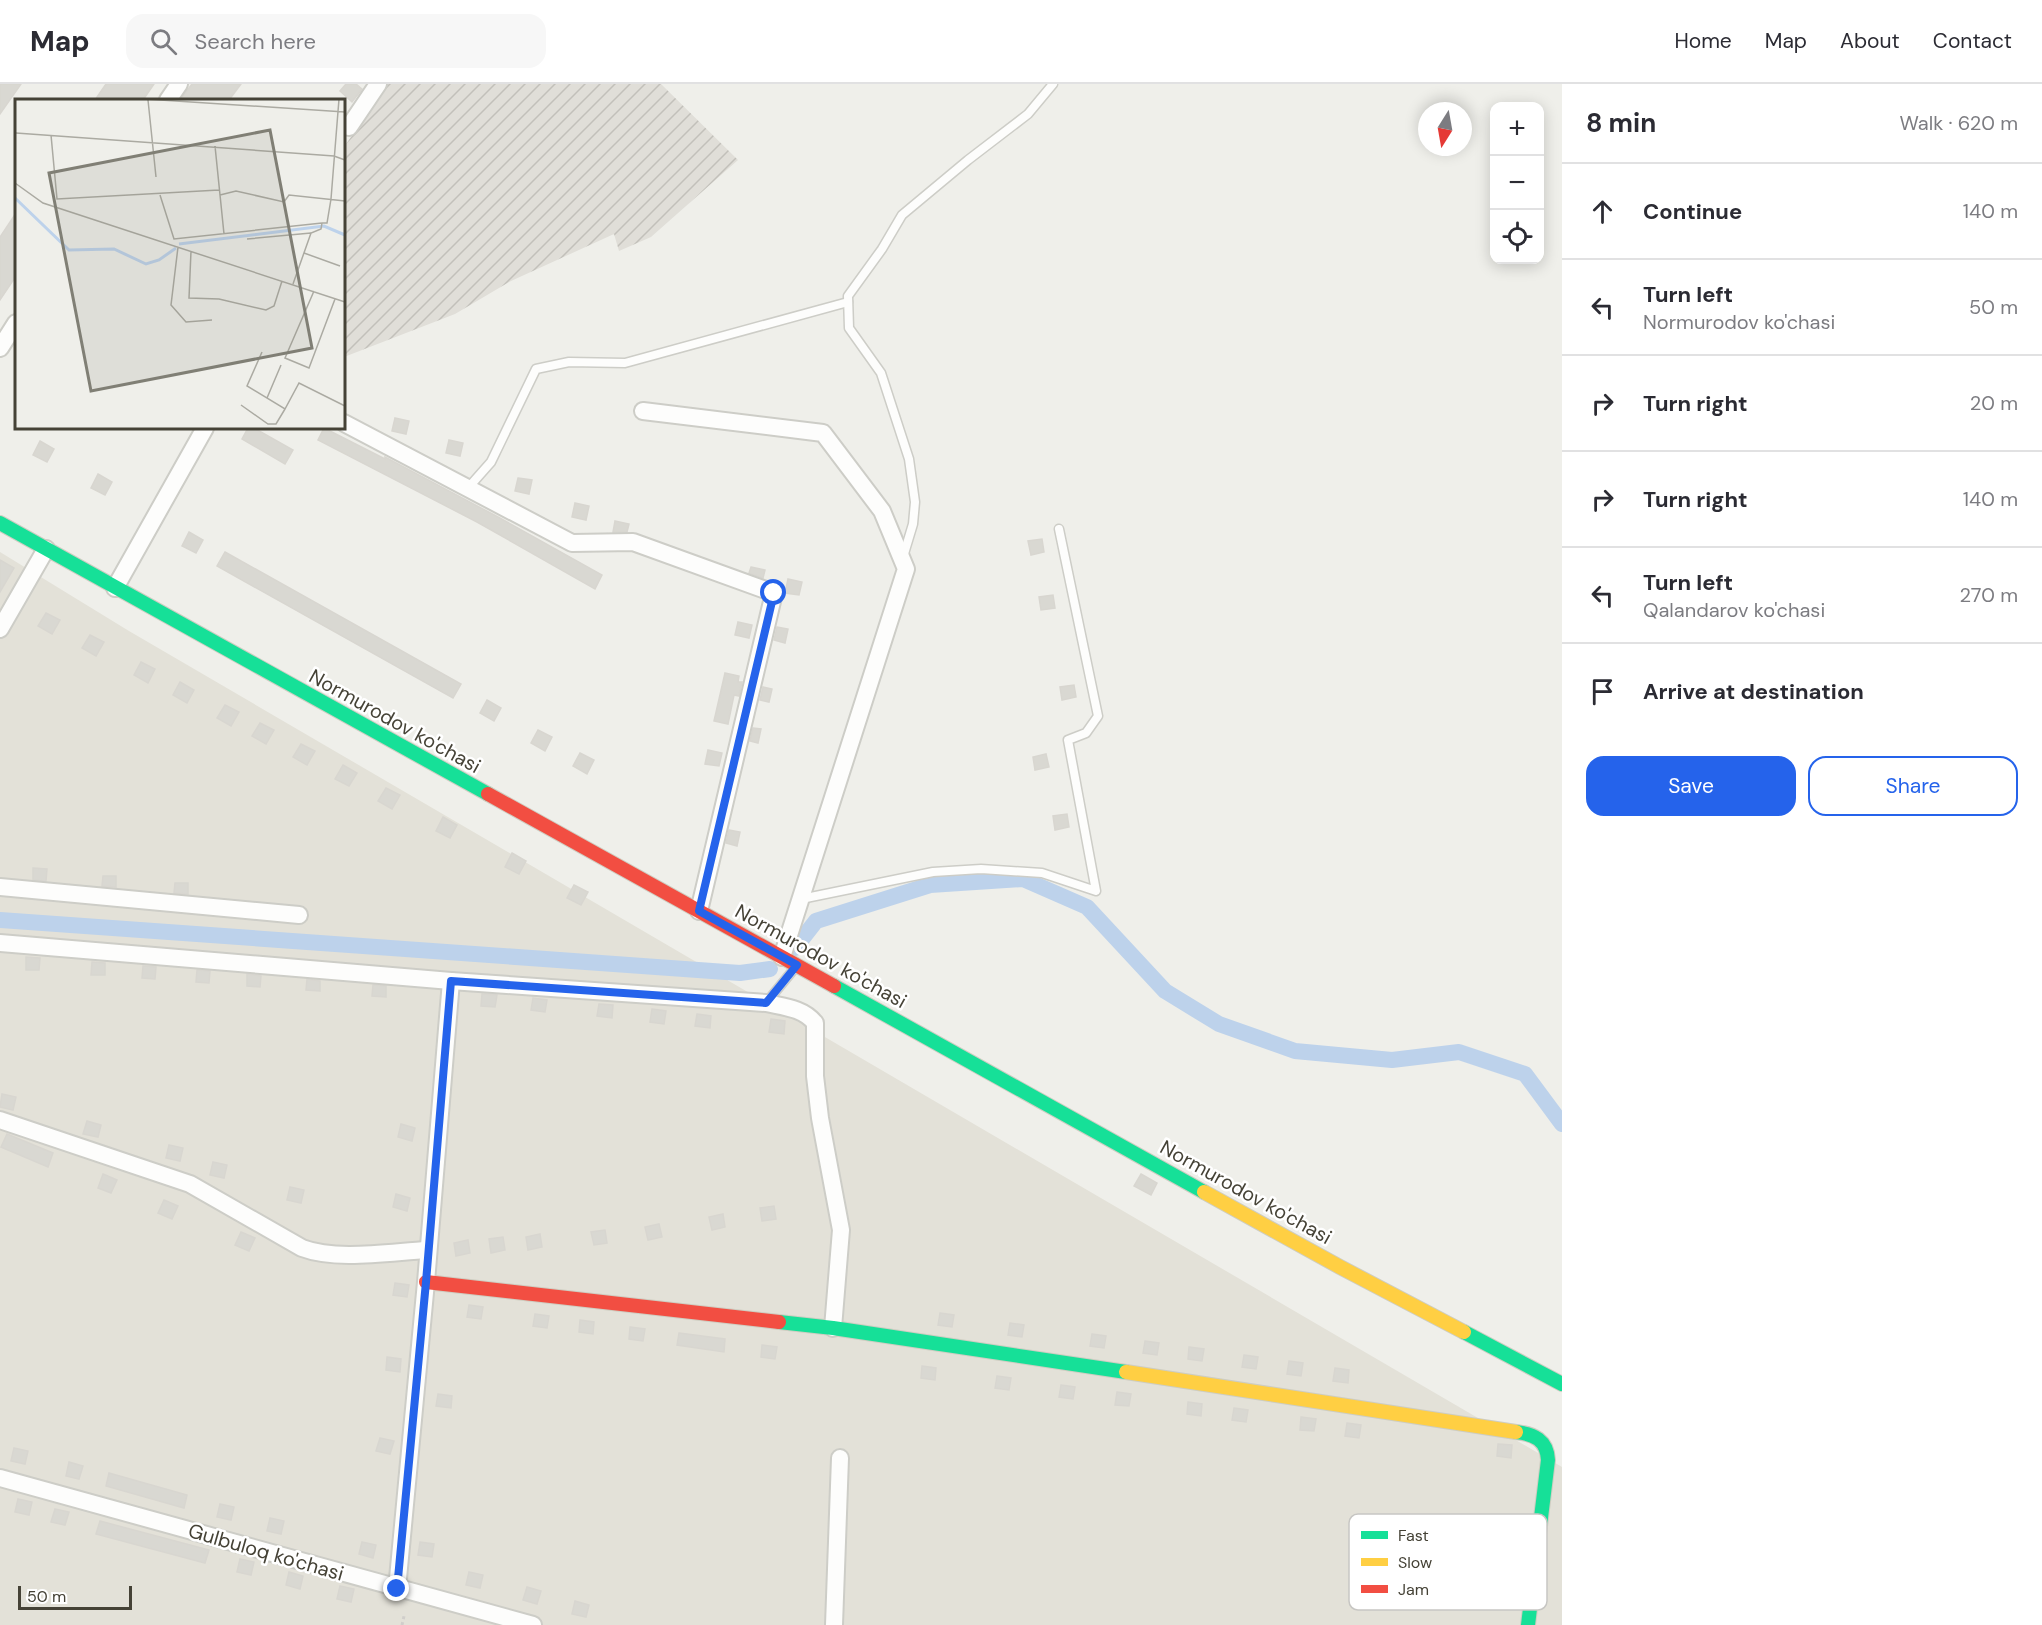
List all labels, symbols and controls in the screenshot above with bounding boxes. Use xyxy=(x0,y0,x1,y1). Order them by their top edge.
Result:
search box xyxy=(126,14,546,68)
text: Map xyxy=(30,23,90,60)
icon: search xyxy=(147,25,180,58)
text: Search here xyxy=(195,27,316,56)
text: Home xyxy=(1674,27,1732,55)
text: Map xyxy=(1765,27,1807,55)
text: About xyxy=(1840,27,1900,55)
text: Contact xyxy=(1933,27,2012,55)
inset map xyxy=(15,99,345,429)
north arrow xyxy=(1418,102,1472,156)
map controls xyxy=(1490,102,1544,264)
button: + xyxy=(1490,102,1544,156)
text: 8 min xyxy=(1586,106,1656,140)
text: Walk · 620 m xyxy=(1899,110,2018,136)
button: − xyxy=(1490,156,1544,210)
icon: ahead xyxy=(1586,195,1619,228)
text: Continue xyxy=(1643,197,1742,226)
text: 140 m xyxy=(1963,198,2018,224)
button: locate xyxy=(1490,210,1544,264)
text: Turn left xyxy=(1643,280,1733,309)
icon: left xyxy=(1586,291,1619,324)
text: 50 m xyxy=(1969,294,2018,320)
text: Normurodov ko'chasi xyxy=(1643,309,1835,335)
icon: right xyxy=(1586,387,1619,420)
text: Turn right xyxy=(1643,389,1748,418)
text: 20 m xyxy=(1970,390,2018,416)
icon: right xyxy=(1586,483,1619,516)
text: Turn right xyxy=(1643,485,1748,514)
text: 140 m xyxy=(1963,486,2018,512)
text: Turn left xyxy=(1643,568,1733,597)
route start xyxy=(760,579,786,605)
icon: left xyxy=(1586,579,1619,612)
text: 270 m xyxy=(1960,582,2018,608)
text: Qalandarov ko'chasi xyxy=(1643,597,1825,623)
street label: Normurodov ko'chasi xyxy=(305,663,485,779)
icon: arrive xyxy=(1586,675,1619,708)
text: Arrive at destination xyxy=(1643,677,1864,706)
button: Save xyxy=(1586,756,1796,816)
button: Share xyxy=(1808,756,2018,816)
street label: Normurodov ko'chasi xyxy=(731,898,911,1014)
street label: Normurodov ko'chasi xyxy=(1156,1134,1336,1250)
legend xyxy=(1349,1514,1547,1610)
street label: Gulbuloq ko'chasi xyxy=(185,1517,347,1587)
text: Fast xyxy=(1398,1525,1429,1546)
text: Slow xyxy=(1398,1552,1432,1573)
route end xyxy=(383,1575,409,1601)
text: Jam xyxy=(1398,1579,1429,1600)
scale bar xyxy=(18,1583,132,1610)
text: 50 m xyxy=(27,1586,66,1607)

